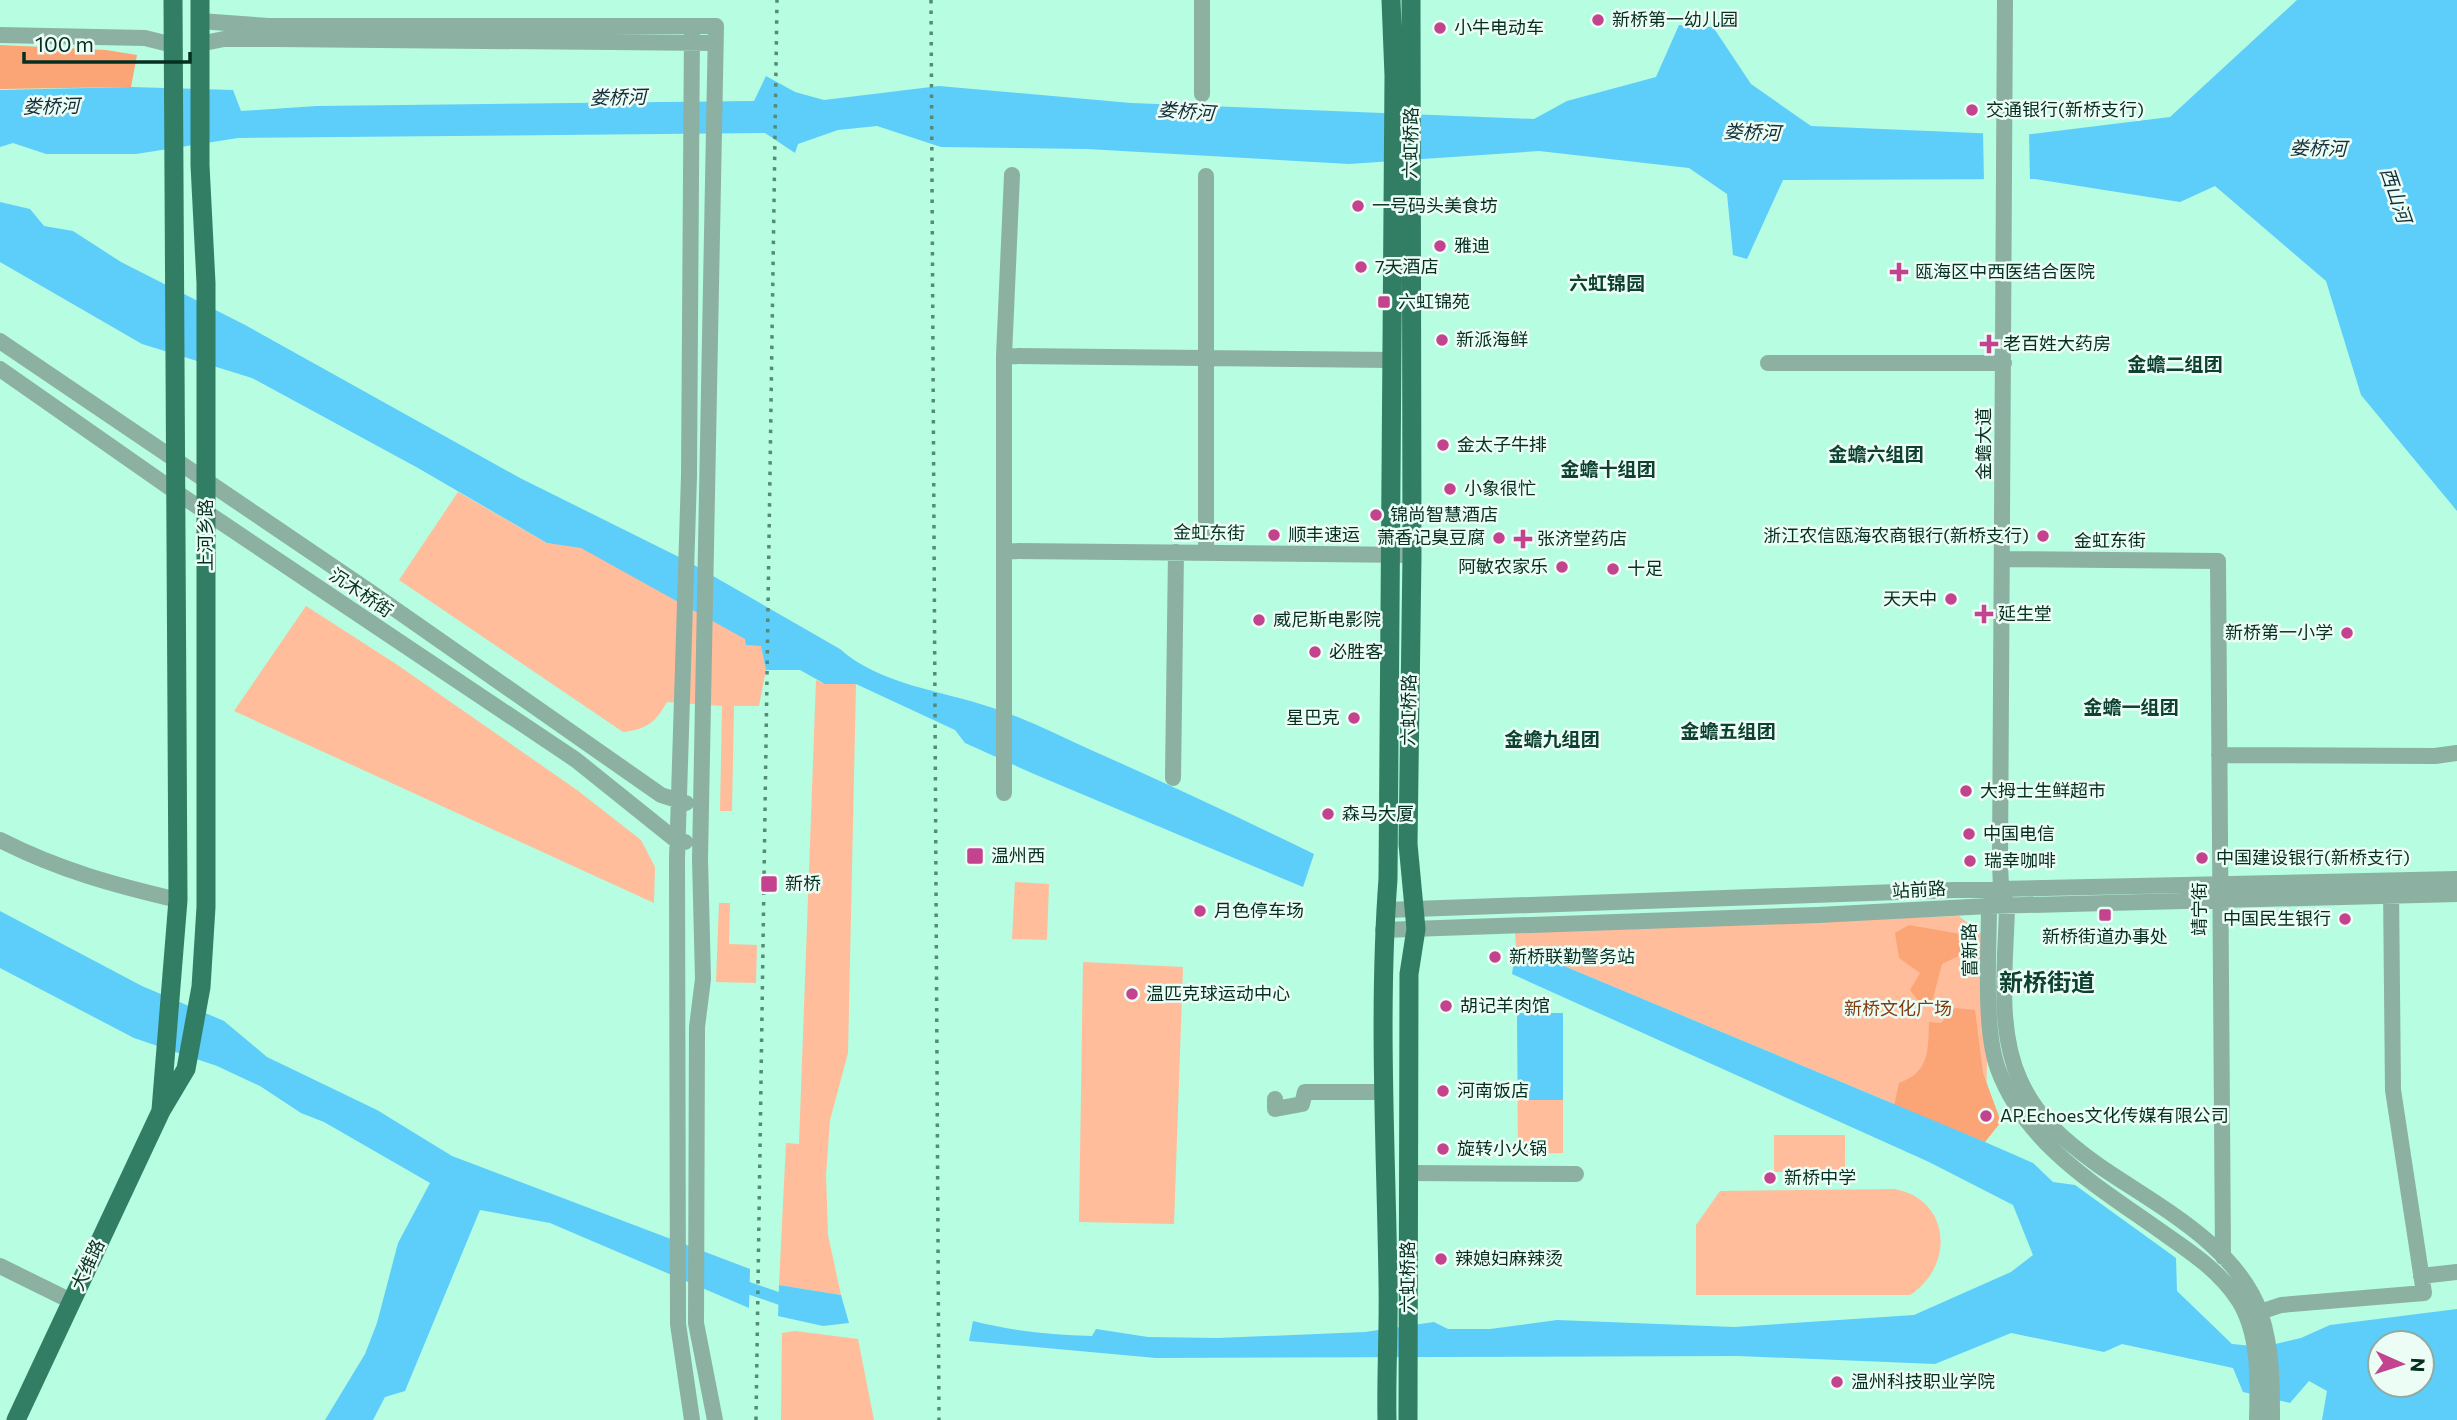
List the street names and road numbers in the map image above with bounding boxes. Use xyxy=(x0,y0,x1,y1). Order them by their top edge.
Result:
street label: 六虹桥路 xyxy=(1398,107,1422,179)
street label: 金蟾大道 xyxy=(1972,408,1994,480)
street label: 上河乡路 xyxy=(194,499,216,571)
street label: 金虹东街 xyxy=(1173,520,1245,544)
street label: 金虹东街 xyxy=(2074,529,2146,551)
street label: 沉木桥街 xyxy=(326,563,398,621)
street label: 六虹桥路 xyxy=(1396,674,1420,746)
street label: 站前路 xyxy=(1891,877,1946,901)
street label: 靖宁街 xyxy=(2188,882,2210,936)
street label: 富新路 xyxy=(1958,923,1980,977)
street label: 大维路 xyxy=(66,1235,108,1294)
street label: 六虹桥路 xyxy=(1396,1241,1418,1313)

